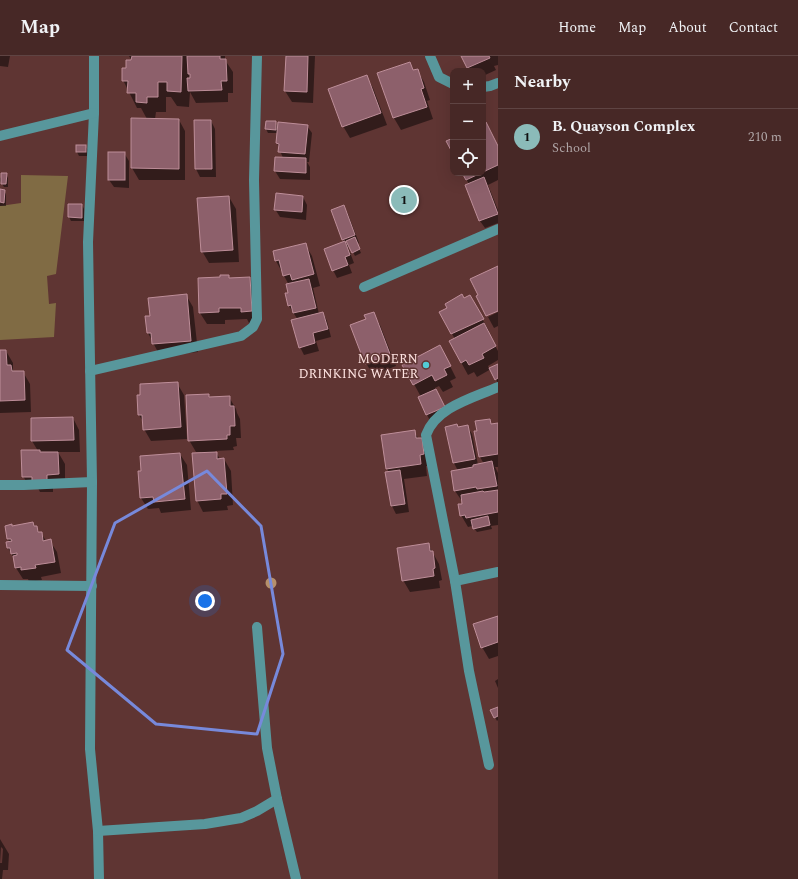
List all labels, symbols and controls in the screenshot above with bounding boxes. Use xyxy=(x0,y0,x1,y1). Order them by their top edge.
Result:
text: Map xyxy=(20,13,60,42)
text: Home xyxy=(558,17,596,38)
text: Map xyxy=(618,17,646,38)
text: About xyxy=(668,17,707,38)
text: Contact xyxy=(729,17,778,38)
map controls xyxy=(450,68,486,176)
button: + xyxy=(450,68,486,104)
text: Nearby xyxy=(514,69,570,95)
button: − xyxy=(450,104,486,140)
text: B. Quayson Complex xyxy=(552,115,695,138)
text: 1 xyxy=(523,127,531,147)
text: 210 m xyxy=(748,127,782,147)
text: School xyxy=(552,138,591,158)
button: locate xyxy=(450,140,486,176)
pin: 1 xyxy=(391,185,417,215)
place label: MODERN DRINKING WATER xyxy=(299,349,418,384)
marker: MODERN DRINKING WATER xyxy=(421,360,431,370)
your location xyxy=(195,591,215,611)

